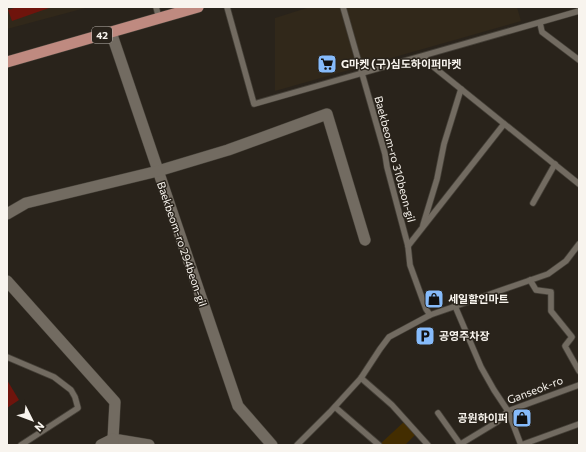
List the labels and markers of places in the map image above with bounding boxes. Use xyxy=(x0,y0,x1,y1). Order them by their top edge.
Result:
supermarket icon: G마켓 (구)심도하이퍼마켓 xyxy=(316,53,338,75)
place label: G마켓 (구)심도하이퍼마켓 xyxy=(341,57,461,70)
shop icon: 세일할인마트 xyxy=(423,288,445,310)
place label: 세일할인마트 xyxy=(448,292,509,305)
parking icon: 공영주차장 xyxy=(414,325,436,347)
place label: 공영주차장 xyxy=(439,329,490,342)
shop icon: 공원하이퍼 xyxy=(511,407,533,429)
place label: 공원하이퍼 xyxy=(457,411,508,424)

